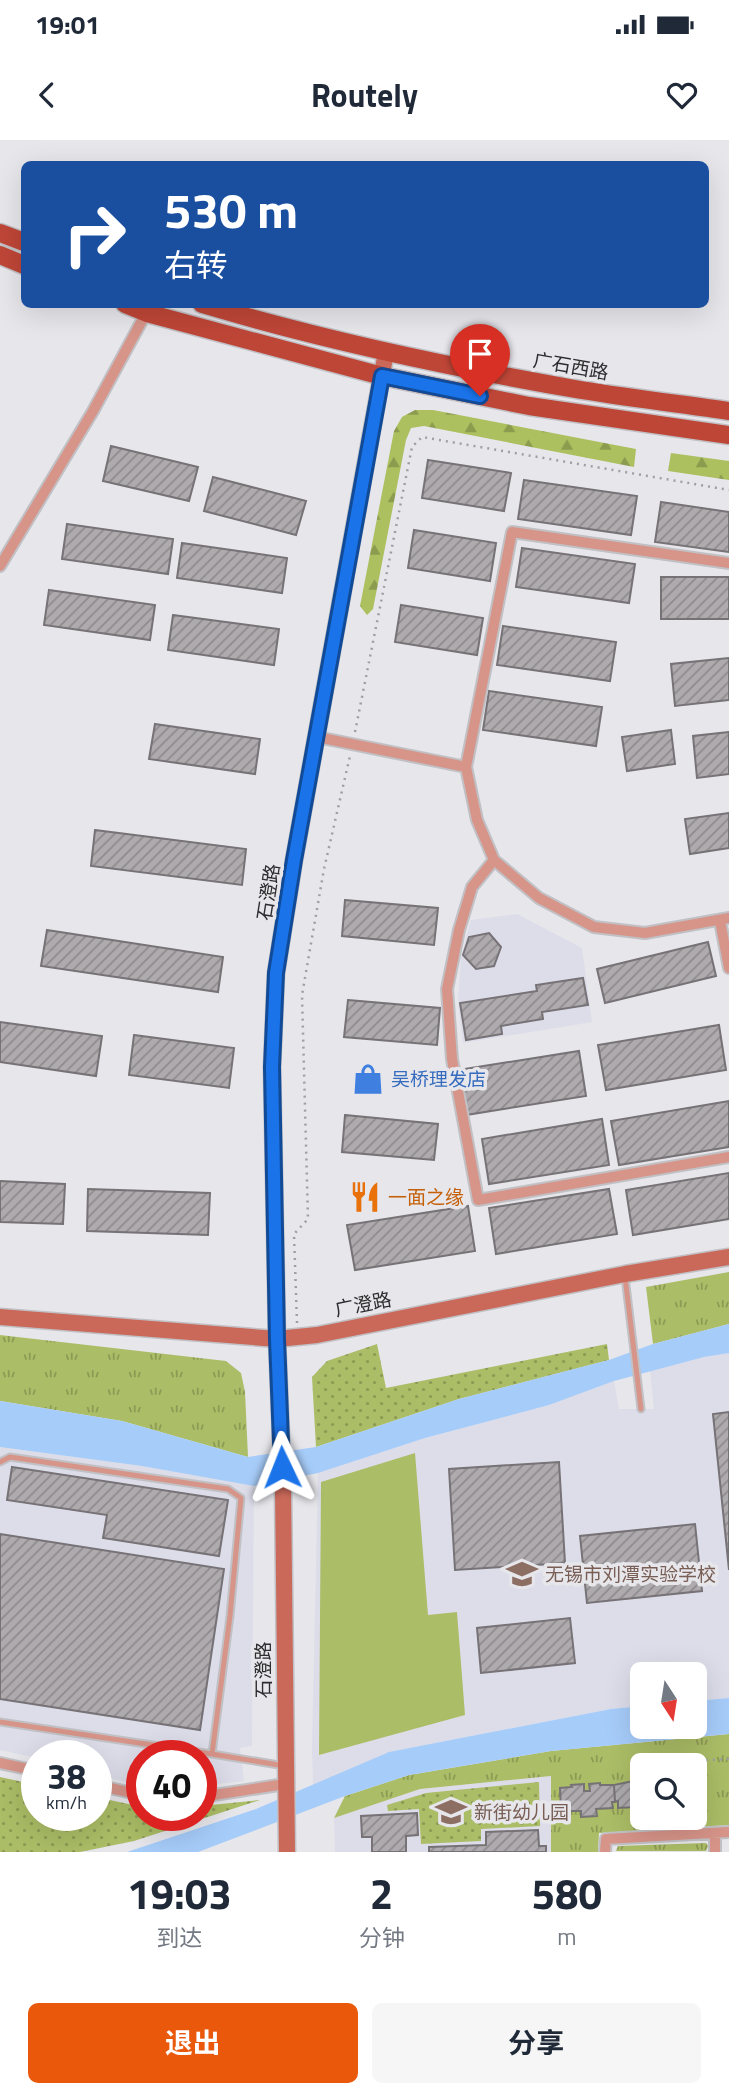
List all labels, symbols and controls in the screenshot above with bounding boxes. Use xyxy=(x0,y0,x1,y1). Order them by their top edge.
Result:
text: 19:01 xyxy=(35,5,100,44)
text: Routely xyxy=(311,71,418,119)
icon: back xyxy=(28,76,66,114)
icon: heart xyxy=(663,76,701,114)
text: 530 m xyxy=(164,172,298,247)
icon: right xyxy=(49,189,140,280)
text: 右转 xyxy=(164,241,228,289)
pin xyxy=(450,324,510,396)
icon: arrive xyxy=(461,335,499,373)
street label: 广石西路 xyxy=(531,345,611,386)
street label: 石澄路 xyxy=(249,861,286,922)
shop icon: 吴桥理发店 xyxy=(351,1062,385,1096)
place label: 吴桥理发店 xyxy=(391,1064,486,1093)
restaurant icon: 一面之缘 xyxy=(348,1180,382,1214)
place label: 一面之缘 xyxy=(388,1182,464,1211)
street label: 广澄路 xyxy=(332,1284,394,1323)
position arrow xyxy=(245,1430,319,1504)
school or university icon: 无锡市刘潭实验学校 xyxy=(505,1557,539,1591)
place label: 无锡市刘潭实验学校 xyxy=(545,1559,716,1588)
street label: 石澄路 xyxy=(248,1641,277,1699)
north arrow xyxy=(630,1662,707,1740)
map controls xyxy=(630,1662,707,1830)
speed limit sign: 40 xyxy=(126,1740,217,1831)
text: 38 xyxy=(47,1749,86,1803)
button: search xyxy=(630,1753,707,1830)
text: km/h xyxy=(46,1789,87,1816)
school or university icon: 新街幼儿园 xyxy=(434,1795,468,1829)
place label: 新街幼儿园 xyxy=(474,1797,569,1826)
text: 19:03 xyxy=(127,1861,232,1925)
text: 2 xyxy=(370,1861,393,1925)
text: 580 xyxy=(532,1861,602,1925)
text: m xyxy=(557,1919,576,1954)
text: 到达 xyxy=(156,1920,202,1955)
text: 分钟 xyxy=(359,1920,405,1955)
button: 退出 xyxy=(28,2003,358,2083)
button: 分享 xyxy=(372,2003,701,2083)

